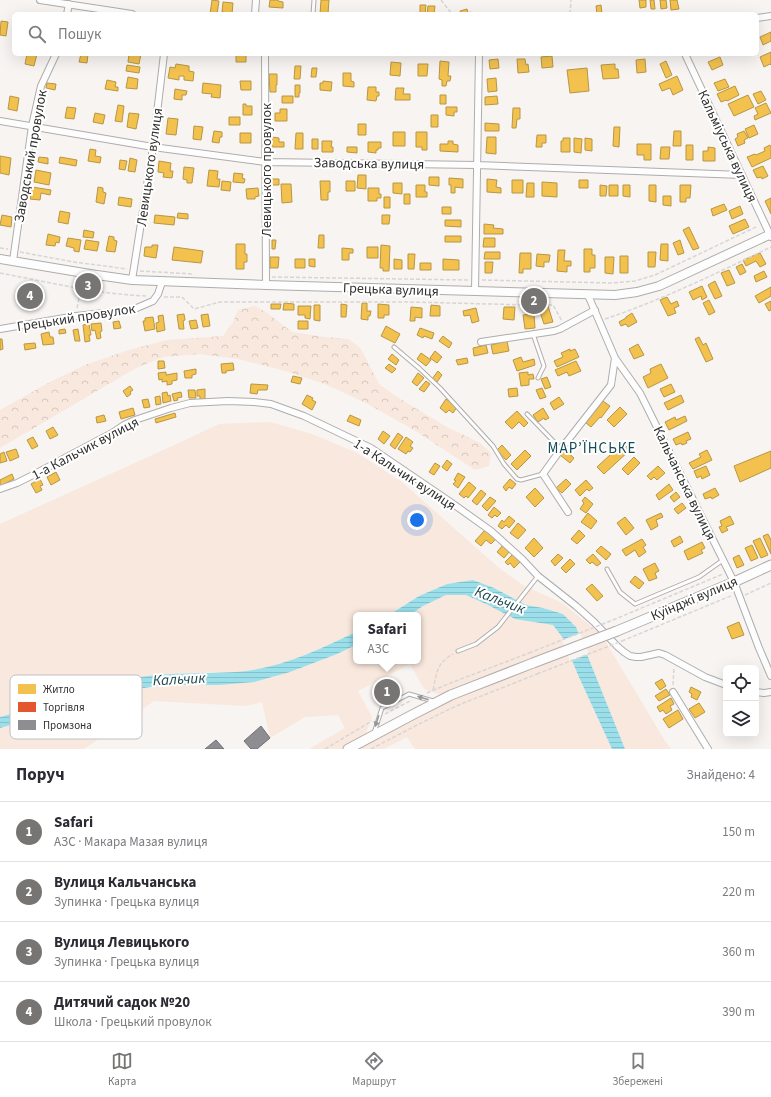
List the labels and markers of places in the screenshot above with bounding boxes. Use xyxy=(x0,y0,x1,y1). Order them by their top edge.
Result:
pin: 3 xyxy=(75,271,101,301)
pin: 4 xyxy=(17,281,43,311)
pin: 2 xyxy=(521,286,547,316)
pin: 1 xyxy=(374,677,400,707)

